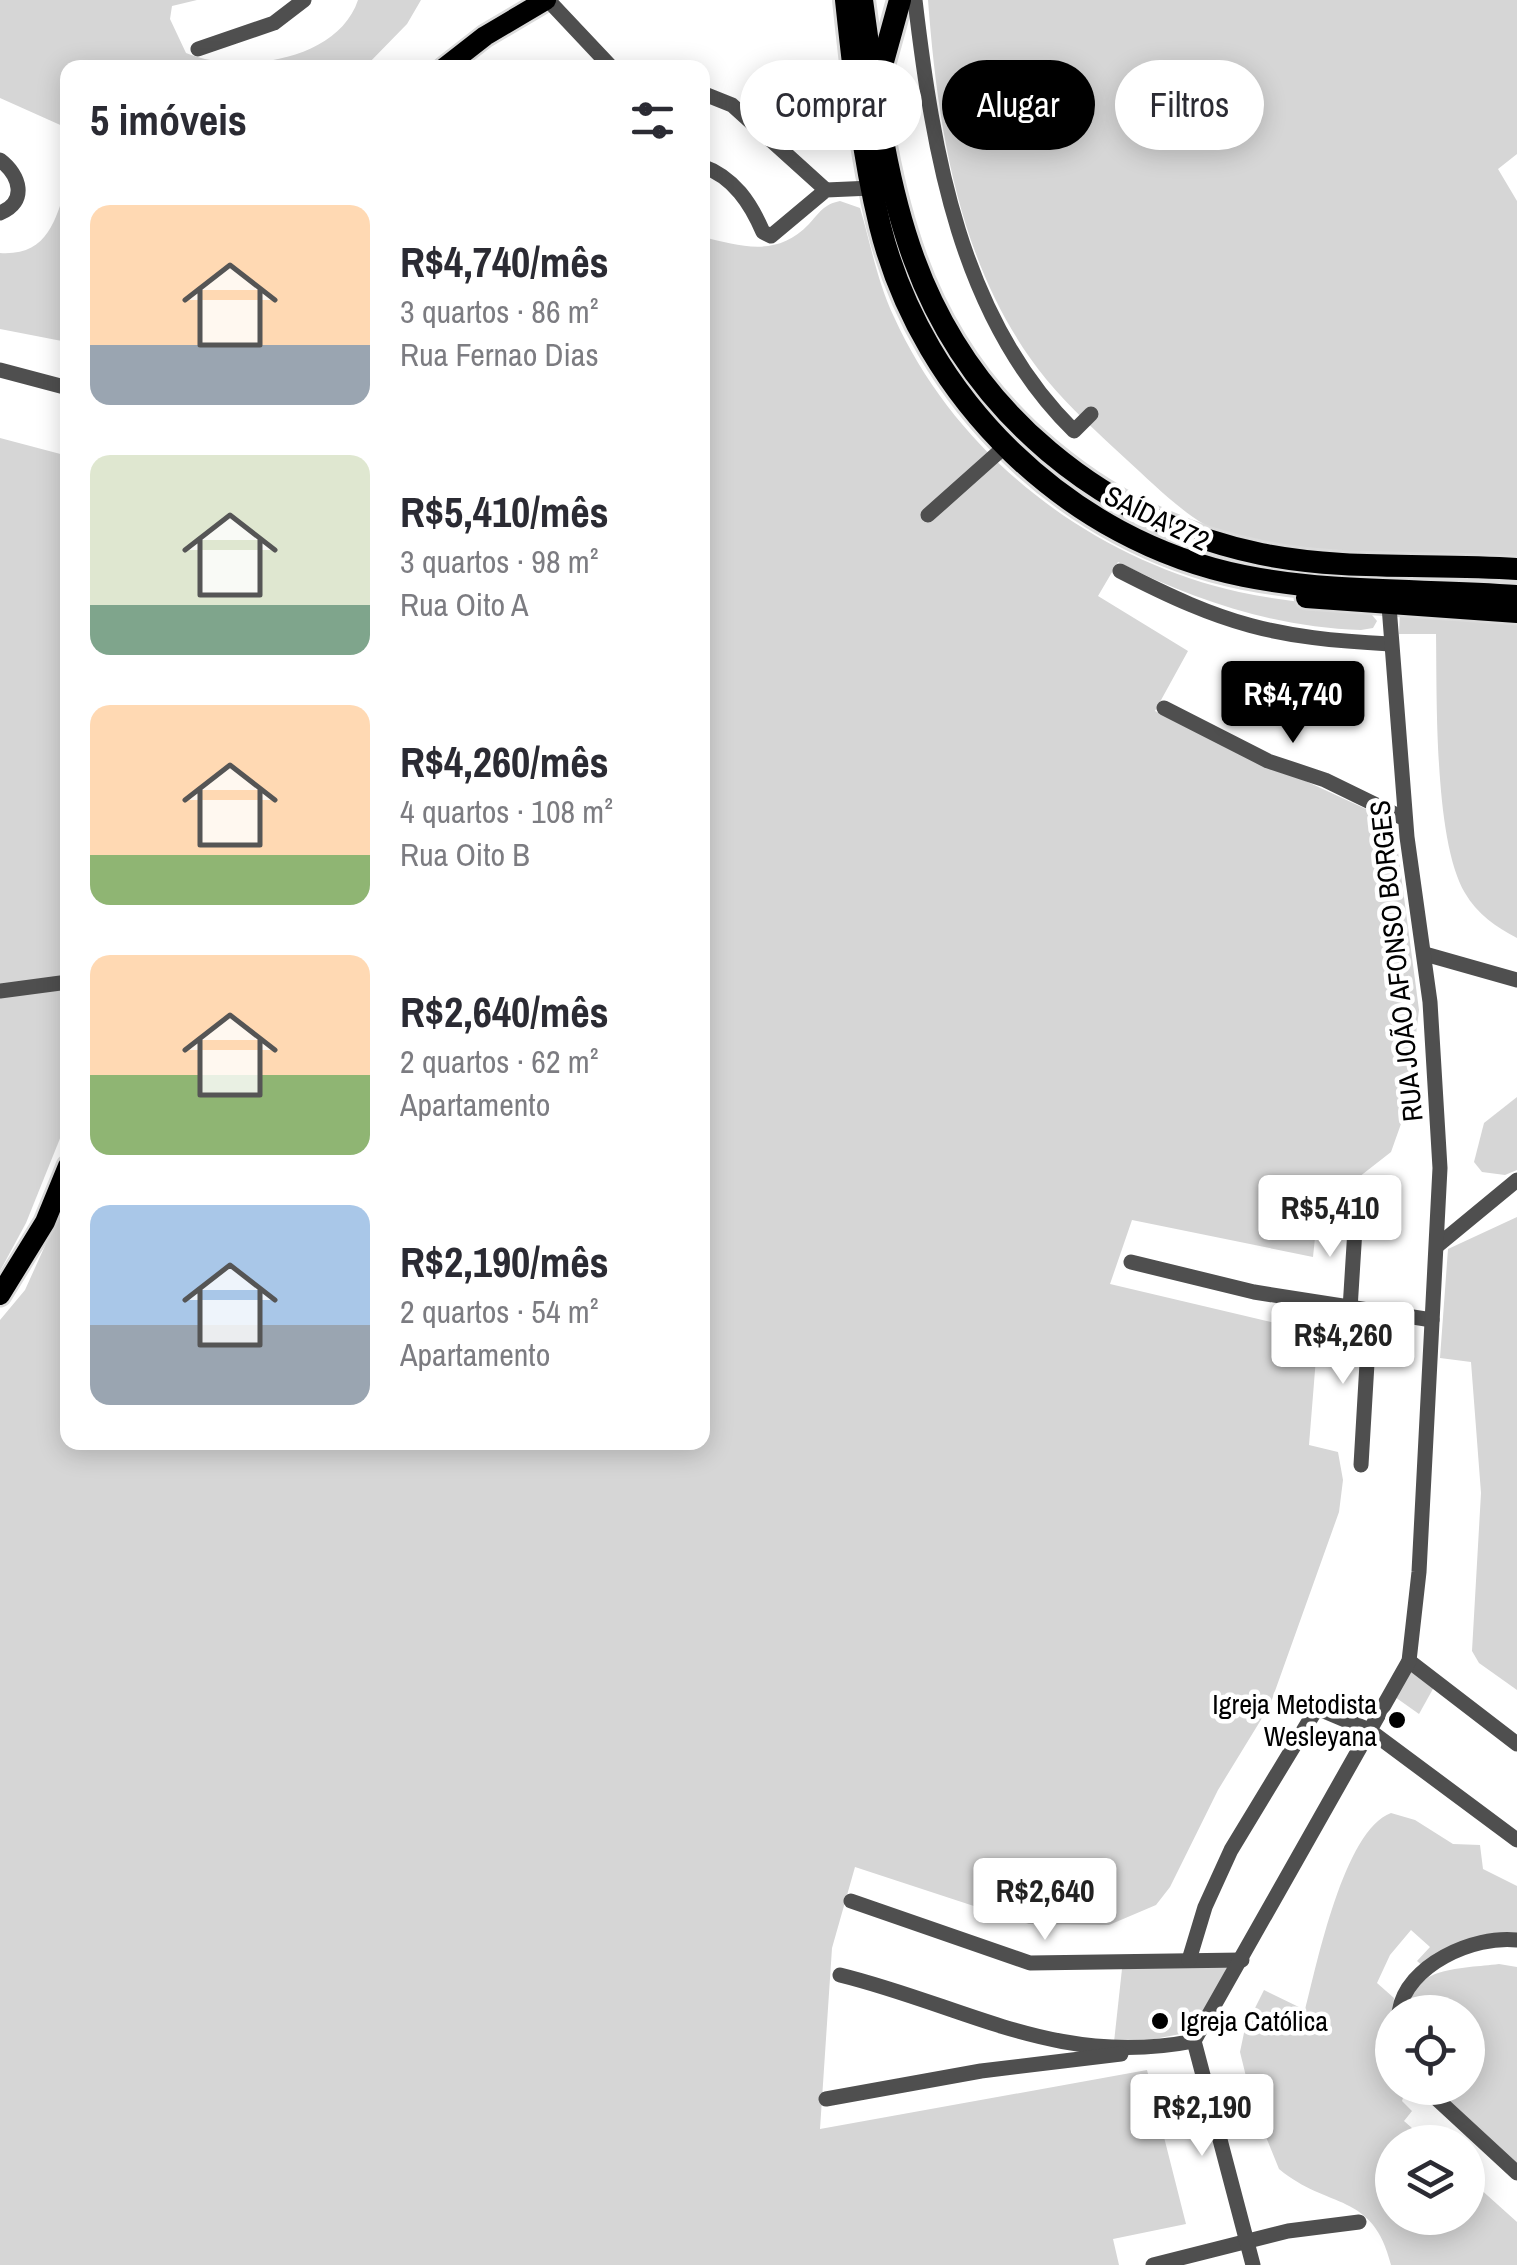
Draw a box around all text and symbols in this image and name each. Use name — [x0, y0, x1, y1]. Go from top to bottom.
chip: Comprar — [740, 60, 922, 150]
chip: Alugar — [942, 60, 1095, 150]
chip: Filtros — [1115, 60, 1264, 150]
text: 5 imóveis — [90, 92, 247, 148]
icon: filters — [625, 93, 680, 148]
text: R$4,740/mês — [400, 234, 609, 290]
icon: home — [170, 245, 290, 365]
text: 3 quartos · 86 m² — [400, 290, 598, 333]
text: Rua Fernao Dias — [400, 333, 599, 376]
street label: SAÍDA 272 — [1098, 476, 1216, 560]
text: R$5,410/mês — [400, 484, 609, 540]
icon: home — [170, 495, 290, 615]
text: 3 quartos · 98 m² — [400, 540, 598, 583]
text: Rua Oito A — [400, 583, 528, 626]
pin: R$4,740 — [1201, 661, 1385, 746]
text: R$4,740 — [1243, 672, 1343, 715]
text: R$4,260/mês — [400, 734, 609, 790]
icon: home — [170, 745, 290, 865]
text: 4 quartos · 108 m² — [400, 790, 613, 833]
street label: RUA JOÃO AFONSO BORGES — [1360, 798, 1432, 1124]
text: Rua Oito B — [400, 833, 530, 876]
text: R$2,640/mês — [400, 984, 609, 1040]
icon: home — [170, 995, 290, 1115]
text: 2 quartos · 62 m² — [400, 1040, 598, 1083]
text: Apartamento — [400, 1083, 550, 1126]
pin: R$5,410 — [1238, 1175, 1422, 1260]
text: R$5,410 — [1280, 1186, 1380, 1229]
text: R$2,190/mês — [400, 1234, 609, 1290]
icon: home — [170, 1245, 290, 1365]
text: 2 quartos · 54 m² — [400, 1290, 598, 1333]
pin: R$4,260 — [1251, 1302, 1435, 1387]
text: R$4,260 — [1293, 1313, 1393, 1356]
text: Apartamento — [400, 1333, 550, 1376]
place label: Igreja Metodista Wesleyana — [1212, 1685, 1377, 1755]
marker: Igreja Metodista Wesleyana — [1386, 1709, 1408, 1731]
pin: R$2,640 — [953, 1858, 1137, 1943]
text: R$2,640 — [995, 1869, 1095, 1912]
map controls — [1375, 1995, 1485, 2235]
button: locate — [1375, 1995, 1485, 2105]
place label: Igreja Católica — [1180, 2002, 1328, 2040]
marker: Igreja Católica — [1149, 2010, 1171, 2032]
pin: R$2,190 — [1110, 2074, 1294, 2159]
text: R$2,190 — [1152, 2085, 1252, 2128]
button: layers — [1375, 2125, 1485, 2235]

